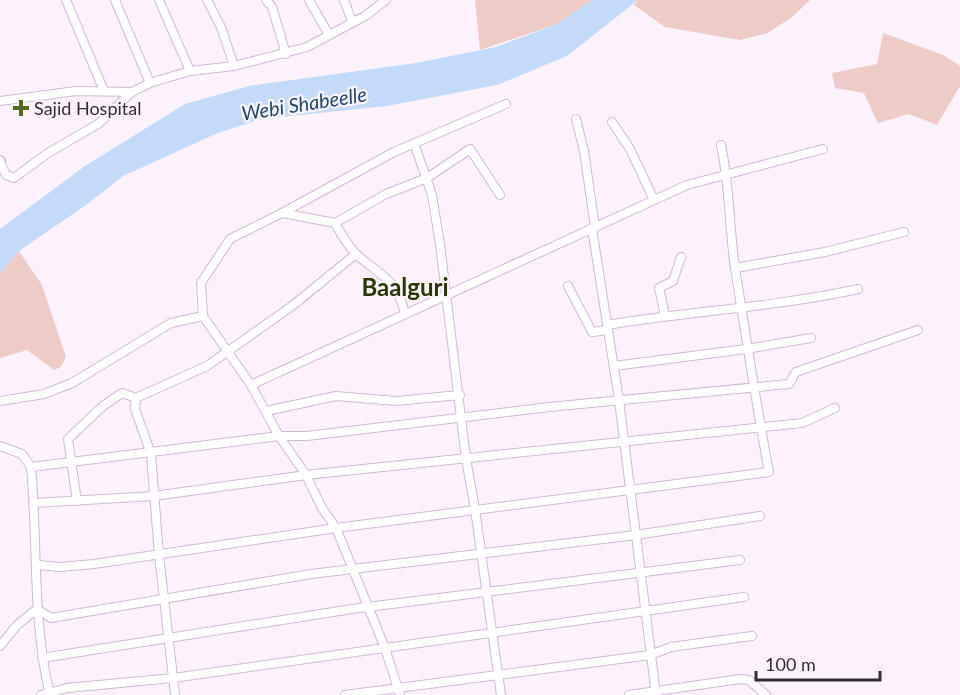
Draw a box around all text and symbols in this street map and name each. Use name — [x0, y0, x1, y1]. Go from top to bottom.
water label: Webi Shabeelle — [240, 81, 368, 125]
place label: Sajid Hospital — [34, 97, 141, 119]
marker: Sajid Hospital — [12, 99, 30, 117]
district label: Baalguri — [361, 272, 449, 301]
scale bar — [756, 644, 880, 682]
text: 100 m — [765, 653, 816, 675]

